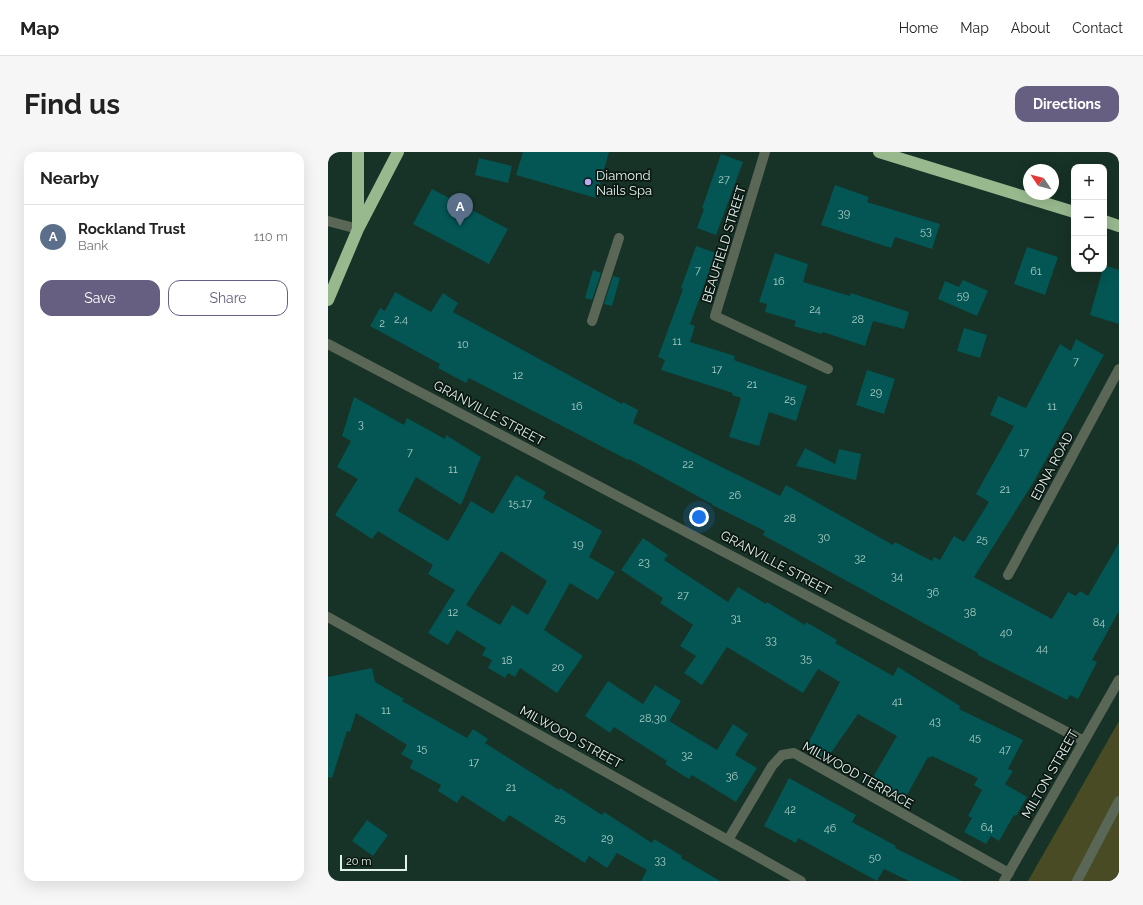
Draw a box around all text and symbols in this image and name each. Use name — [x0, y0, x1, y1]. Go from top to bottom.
text: Map — [20, 17, 59, 39]
text: Home — [899, 20, 938, 36]
text: Map — [960, 20, 989, 36]
text: About — [1011, 20, 1050, 36]
text: Contact — [1072, 20, 1123, 36]
button: Directions — [1015, 86, 1119, 122]
text: Find us — [24, 88, 120, 121]
north arrow — [1023, 164, 1059, 200]
map controls — [1071, 164, 1107, 272]
button: + — [1071, 164, 1107, 200]
text: Nearby — [40, 168, 99, 188]
place label: Diamond Nails Spa — [596, 168, 652, 198]
house number: 27 — [718, 173, 730, 186]
marker: Diamond Nails Spa — [583, 177, 593, 187]
street label: BEAUFIELD STREET — [699, 183, 749, 304]
pin: A — [447, 193, 473, 226]
button: − — [1071, 200, 1107, 236]
house number: 39 — [838, 207, 850, 220]
text: Rockland Trust — [78, 220, 186, 238]
house number: 53 — [920, 225, 932, 238]
text: A — [49, 229, 57, 244]
text: 110 m — [254, 229, 288, 244]
button: locate — [1071, 236, 1107, 272]
text: Bank — [78, 238, 108, 253]
house number: 7 — [695, 264, 701, 277]
house number: 61 — [1030, 265, 1042, 278]
house number: 16 — [773, 275, 785, 288]
button: Save — [40, 280, 160, 316]
button: Share — [168, 280, 288, 316]
house number: 59 — [957, 289, 969, 302]
house number: 24 — [809, 303, 821, 316]
house number: 2,4 — [394, 313, 408, 326]
house number: 28 — [852, 313, 864, 326]
house number: 2 — [379, 317, 385, 330]
house number: 11 — [672, 335, 682, 348]
house number: 10 — [457, 338, 469, 351]
house number: 7 — [1073, 355, 1079, 368]
house number: 17 — [712, 363, 722, 376]
house number: 12 — [513, 369, 523, 382]
street label: GRANVILLE STREET — [431, 377, 547, 449]
house number: 21 — [747, 378, 758, 391]
house number: 29 — [870, 386, 882, 399]
house number: 25 — [784, 393, 796, 406]
house number: 16 — [571, 400, 583, 413]
house number: 11 — [1047, 400, 1057, 413]
house number: 3 — [358, 418, 364, 431]
street label: EDNA ROAD — [1028, 429, 1076, 503]
house number: 7 — [407, 446, 413, 459]
house number: 17 — [1019, 446, 1029, 459]
house number: 22 — [682, 458, 694, 471]
house number: 11 — [448, 463, 458, 476]
house number: 21 — [1000, 483, 1011, 496]
house number: 26 — [729, 489, 742, 502]
house number: 15,17 — [508, 497, 532, 510]
your location — [689, 507, 709, 527]
house number: 28 — [784, 512, 796, 525]
street label: GRANVILLE STREET — [718, 527, 834, 599]
house number: 30 — [818, 531, 831, 544]
house number: 25 — [976, 533, 988, 546]
house number: 19 — [572, 538, 584, 551]
house number: 32 — [854, 552, 866, 565]
house number: 23 — [638, 556, 650, 569]
house number: 34 — [891, 570, 903, 583]
house number: 36 — [927, 586, 940, 599]
house number: 27 — [677, 589, 689, 602]
house number: 12 — [448, 606, 458, 619]
house number: 38 — [964, 606, 976, 619]
house number: 31 — [731, 612, 742, 625]
house number: 84 — [1093, 616, 1105, 629]
house number: 40 — [1000, 626, 1013, 639]
house number: 33 — [765, 634, 777, 647]
house number: 44 — [1036, 642, 1048, 655]
house number: 35 — [800, 652, 812, 665]
house number: 18 — [501, 654, 513, 667]
house number: 20 — [552, 661, 564, 674]
house number: 41 — [892, 695, 903, 708]
street label: MILWOOD STREET — [517, 703, 625, 771]
house number: 11 — [381, 704, 391, 717]
house number: 28,30 — [639, 712, 667, 725]
house number: 43 — [929, 715, 941, 728]
street label: MILTON STREET — [1019, 727, 1081, 821]
house number: 45 — [969, 731, 981, 744]
street label: MILWOOD TERRACE — [800, 738, 916, 812]
house number: 15 — [417, 742, 427, 755]
house number: 47 — [999, 743, 1011, 756]
house number: 32 — [681, 749, 693, 762]
house number: 17 — [469, 756, 479, 769]
house number: 36 — [726, 770, 739, 783]
house number: 21 — [506, 781, 517, 794]
house number: 42 — [784, 803, 796, 816]
house number: 25 — [554, 812, 566, 825]
house number: 64 — [981, 821, 993, 834]
house number: 46 — [824, 822, 837, 835]
house number: 29 — [601, 832, 613, 845]
house number: 50 — [869, 851, 882, 864]
scale bar — [340, 853, 407, 872]
house number: 33 — [654, 854, 666, 867]
text: 20 m — [346, 855, 371, 868]

